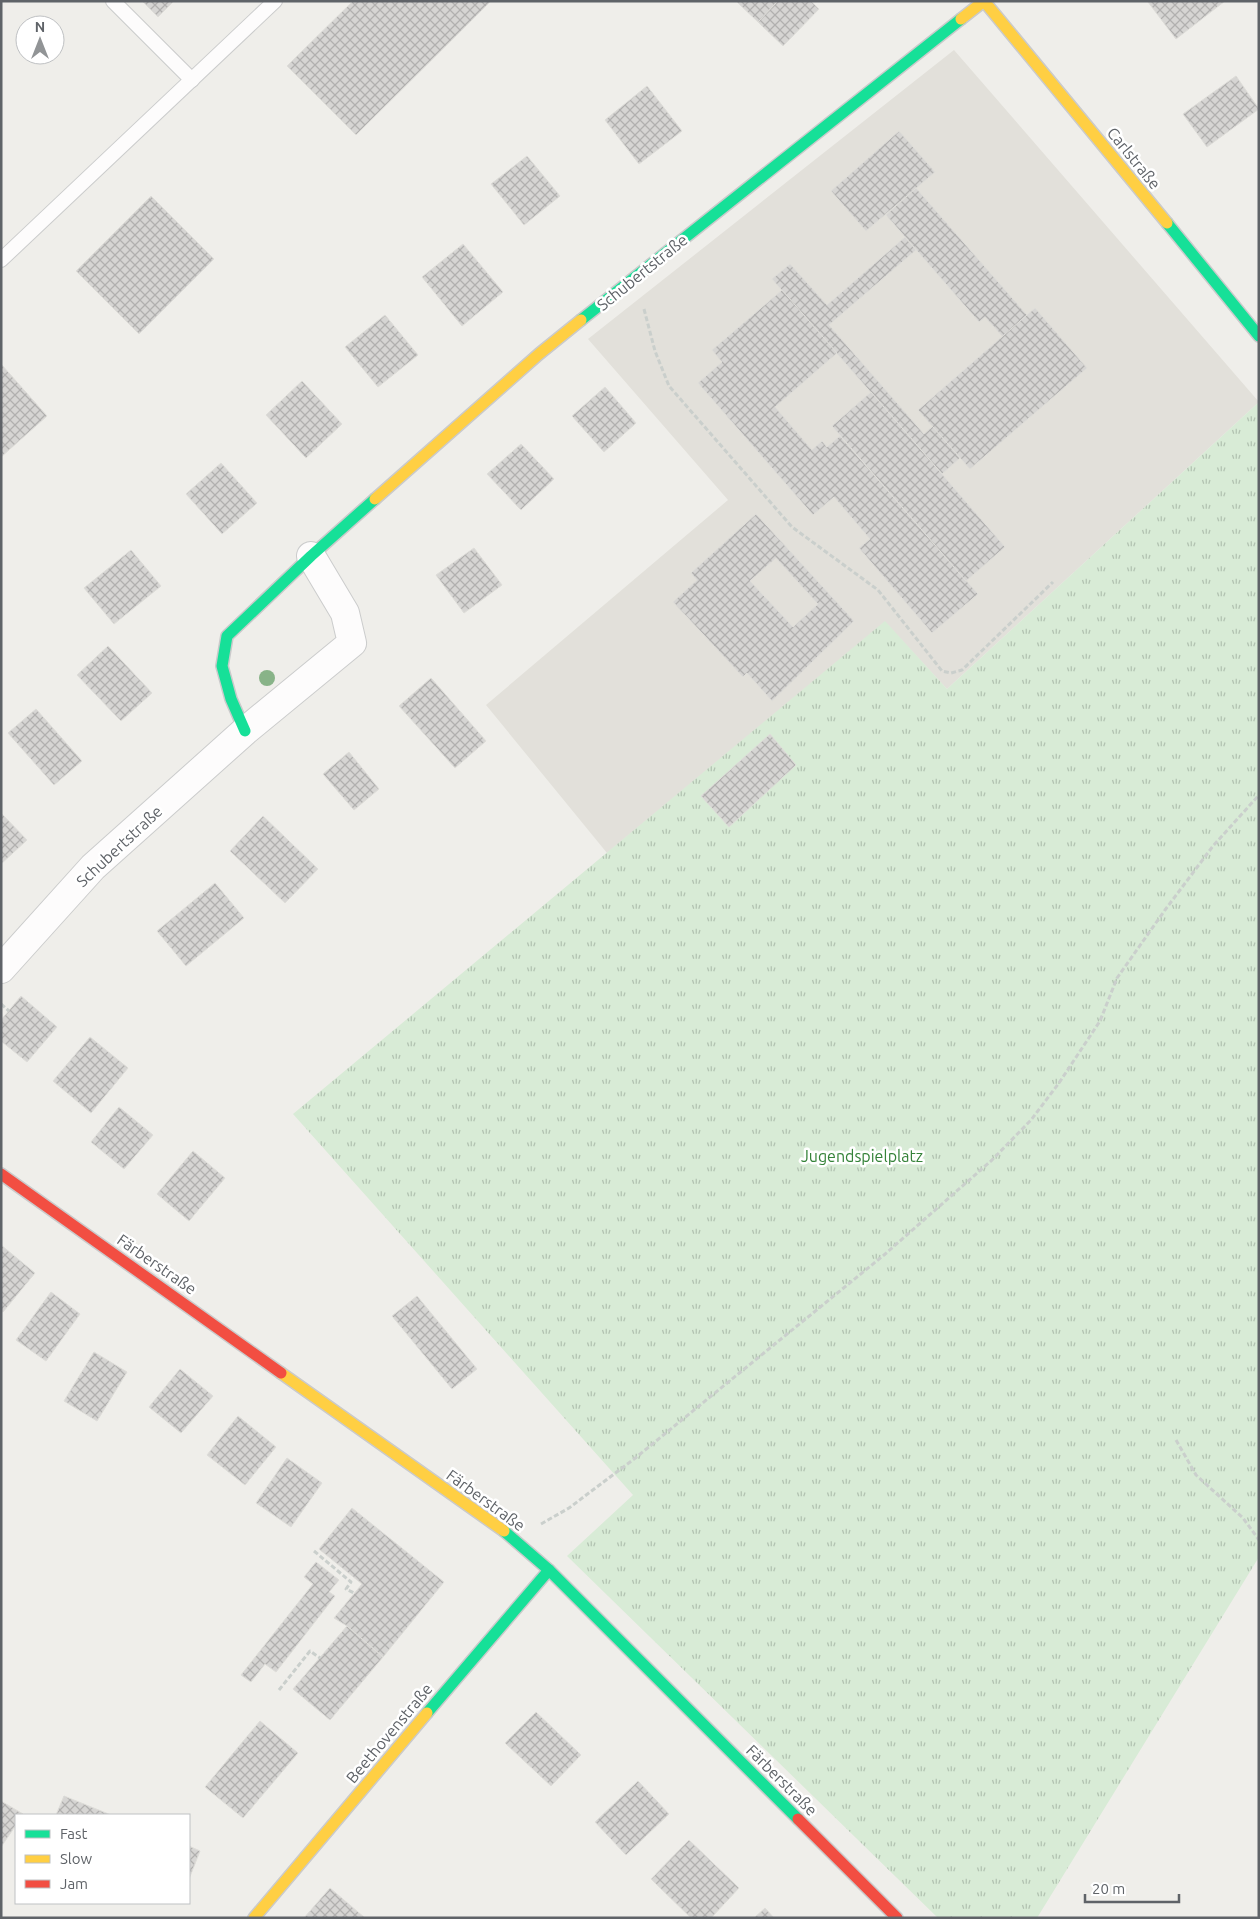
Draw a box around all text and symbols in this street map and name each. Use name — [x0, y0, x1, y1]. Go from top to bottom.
north arrow — [15, 15, 65, 65]
text: N — [35, 19, 45, 35]
street label: Carlstraße — [1104, 123, 1164, 193]
street label: Schubertstraße — [593, 230, 691, 314]
street label: Schubertstraße — [72, 802, 166, 890]
park label: Jugendspielplatz — [801, 1147, 923, 1165]
street label: Färberstraße — [114, 1230, 200, 1298]
street label: Färberstraße — [443, 1466, 529, 1534]
street label: Beethovenstraße — [342, 1680, 436, 1786]
street label: Färberstraße — [743, 1741, 821, 1819]
legend — [15, 1814, 190, 1904]
text: Fast — [60, 1825, 88, 1842]
text: Slow — [60, 1850, 93, 1867]
scale bar — [1085, 1872, 1179, 1904]
text: Jam — [60, 1875, 88, 1892]
text: 20 m — [1092, 1880, 1125, 1897]

